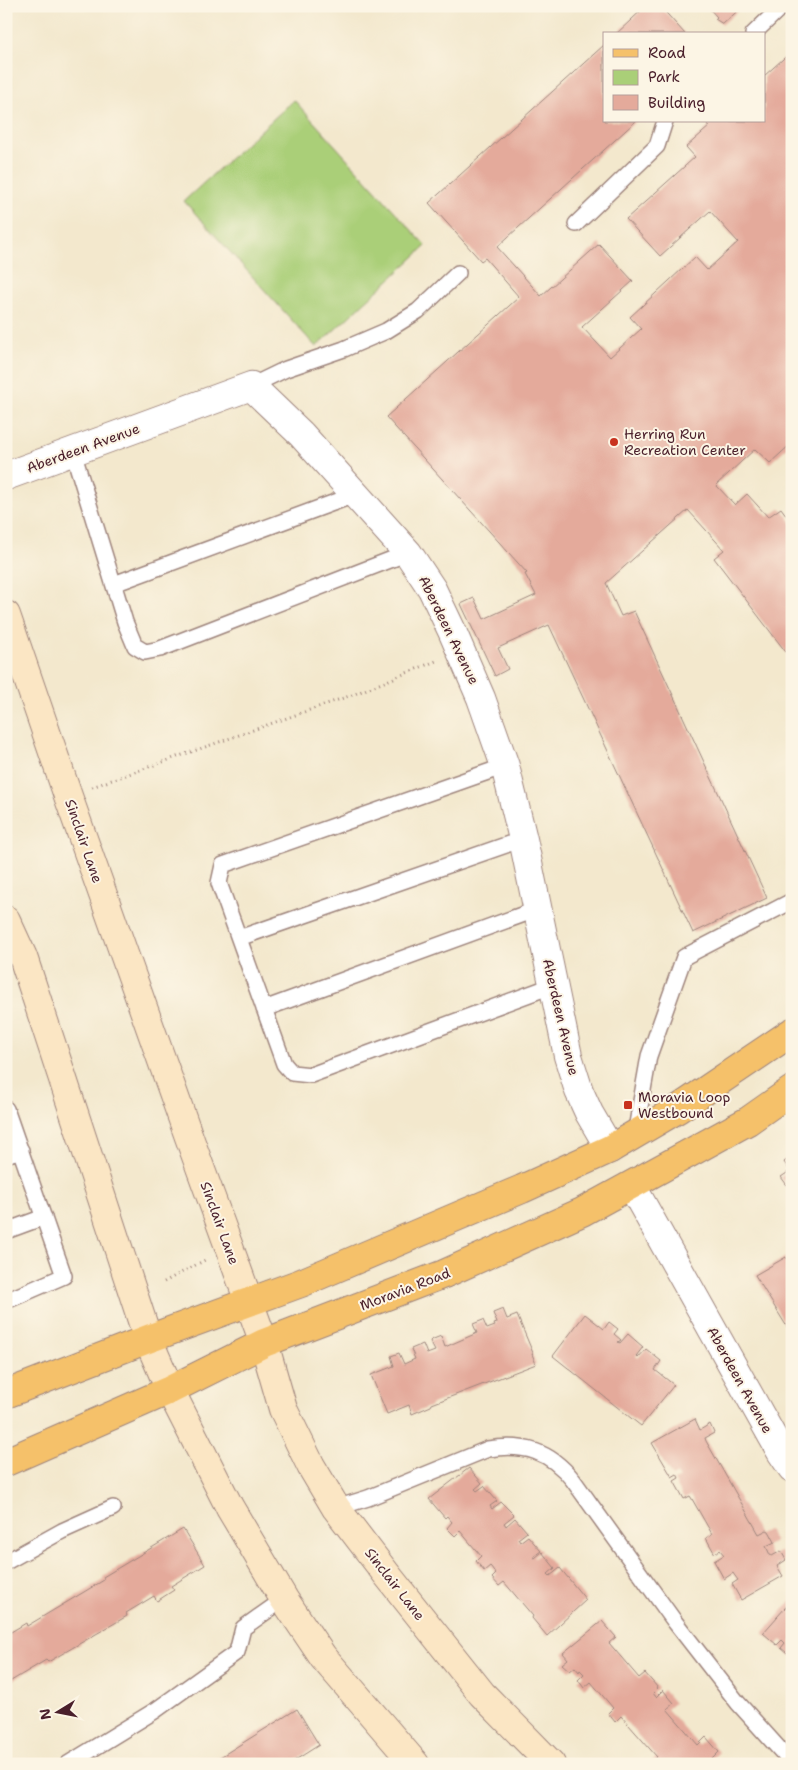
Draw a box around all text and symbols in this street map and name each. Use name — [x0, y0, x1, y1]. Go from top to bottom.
legend — [603, 32, 766, 122]
text: Road — [648, 43, 686, 63]
text: Park — [648, 67, 680, 87]
text: Building — [648, 93, 705, 113]
street label: Aberdeen Avenue — [24, 419, 142, 477]
place label: Herring Run Recreation Center — [624, 425, 746, 459]
marker: Herring Run Recreation Center — [608, 436, 620, 448]
street label: Aberdeen Avenue — [415, 573, 483, 688]
street label: Sinclair Lane — [61, 797, 107, 885]
street label: Aberdeen Avenue — [539, 957, 583, 1077]
place label: Moravia Loop Westbound — [638, 1088, 731, 1122]
marker: Moravia Loop Westbound — [622, 1099, 634, 1111]
street label: Sinclair Lane — [197, 1179, 243, 1267]
street label: Moravia Road — [357, 1263, 453, 1314]
street label: Aberdeen Avenue — [703, 1324, 777, 1437]
street label: Sinclair Lane — [361, 1544, 429, 1624]
north arrow — [32, 1688, 82, 1738]
text: N — [35, 1707, 55, 1721]

